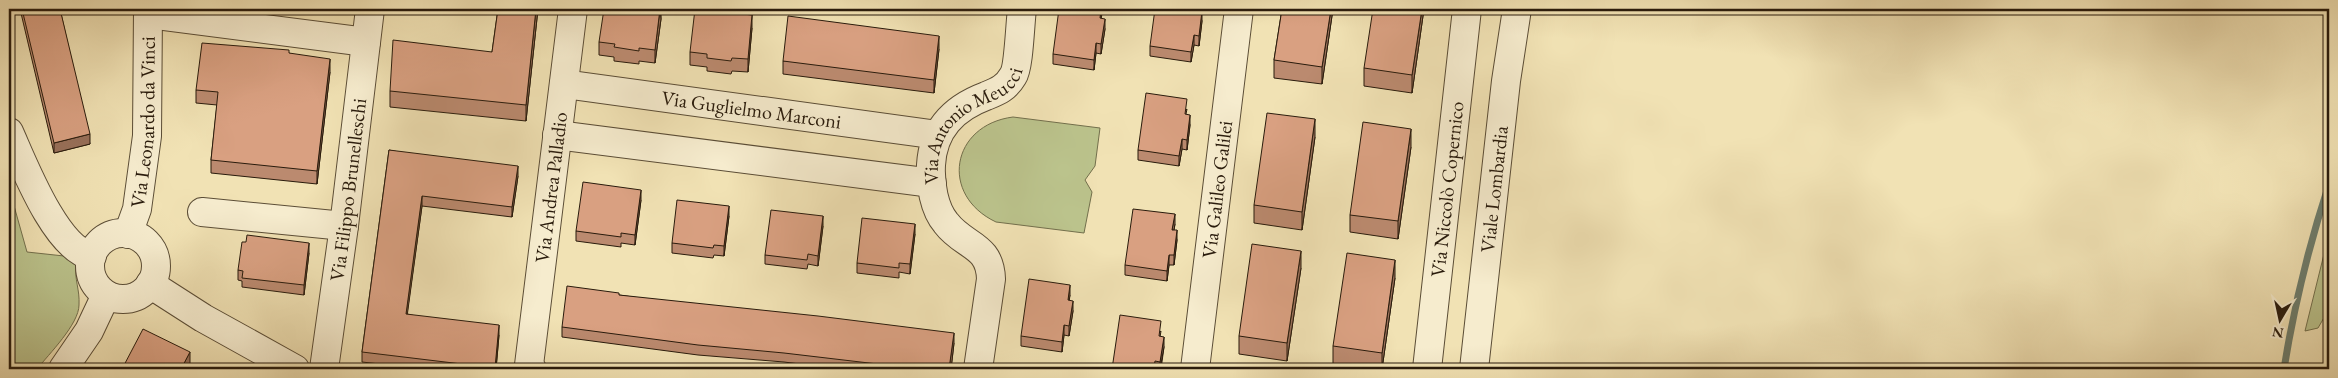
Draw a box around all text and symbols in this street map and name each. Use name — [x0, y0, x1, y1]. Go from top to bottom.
street label: Via Leonardo da Vinci — [124, 36, 161, 209]
street label: Via Antonio Meucci — [918, 64, 1028, 185]
street label: Via Guglielmo Marconi — [660, 84, 843, 135]
street label: Via Filippo Brunelleschi — [323, 97, 372, 283]
street label: Via Niccolò Copernico — [1424, 100, 1470, 278]
street label: Via Andrea Palladio — [529, 110, 573, 264]
street label: Via Galileo Galilei — [1196, 119, 1238, 260]
street label: Viale Lombardia — [1474, 124, 1514, 254]
north arrow — [2256, 296, 2306, 346]
text: N — [2270, 323, 2285, 343]

